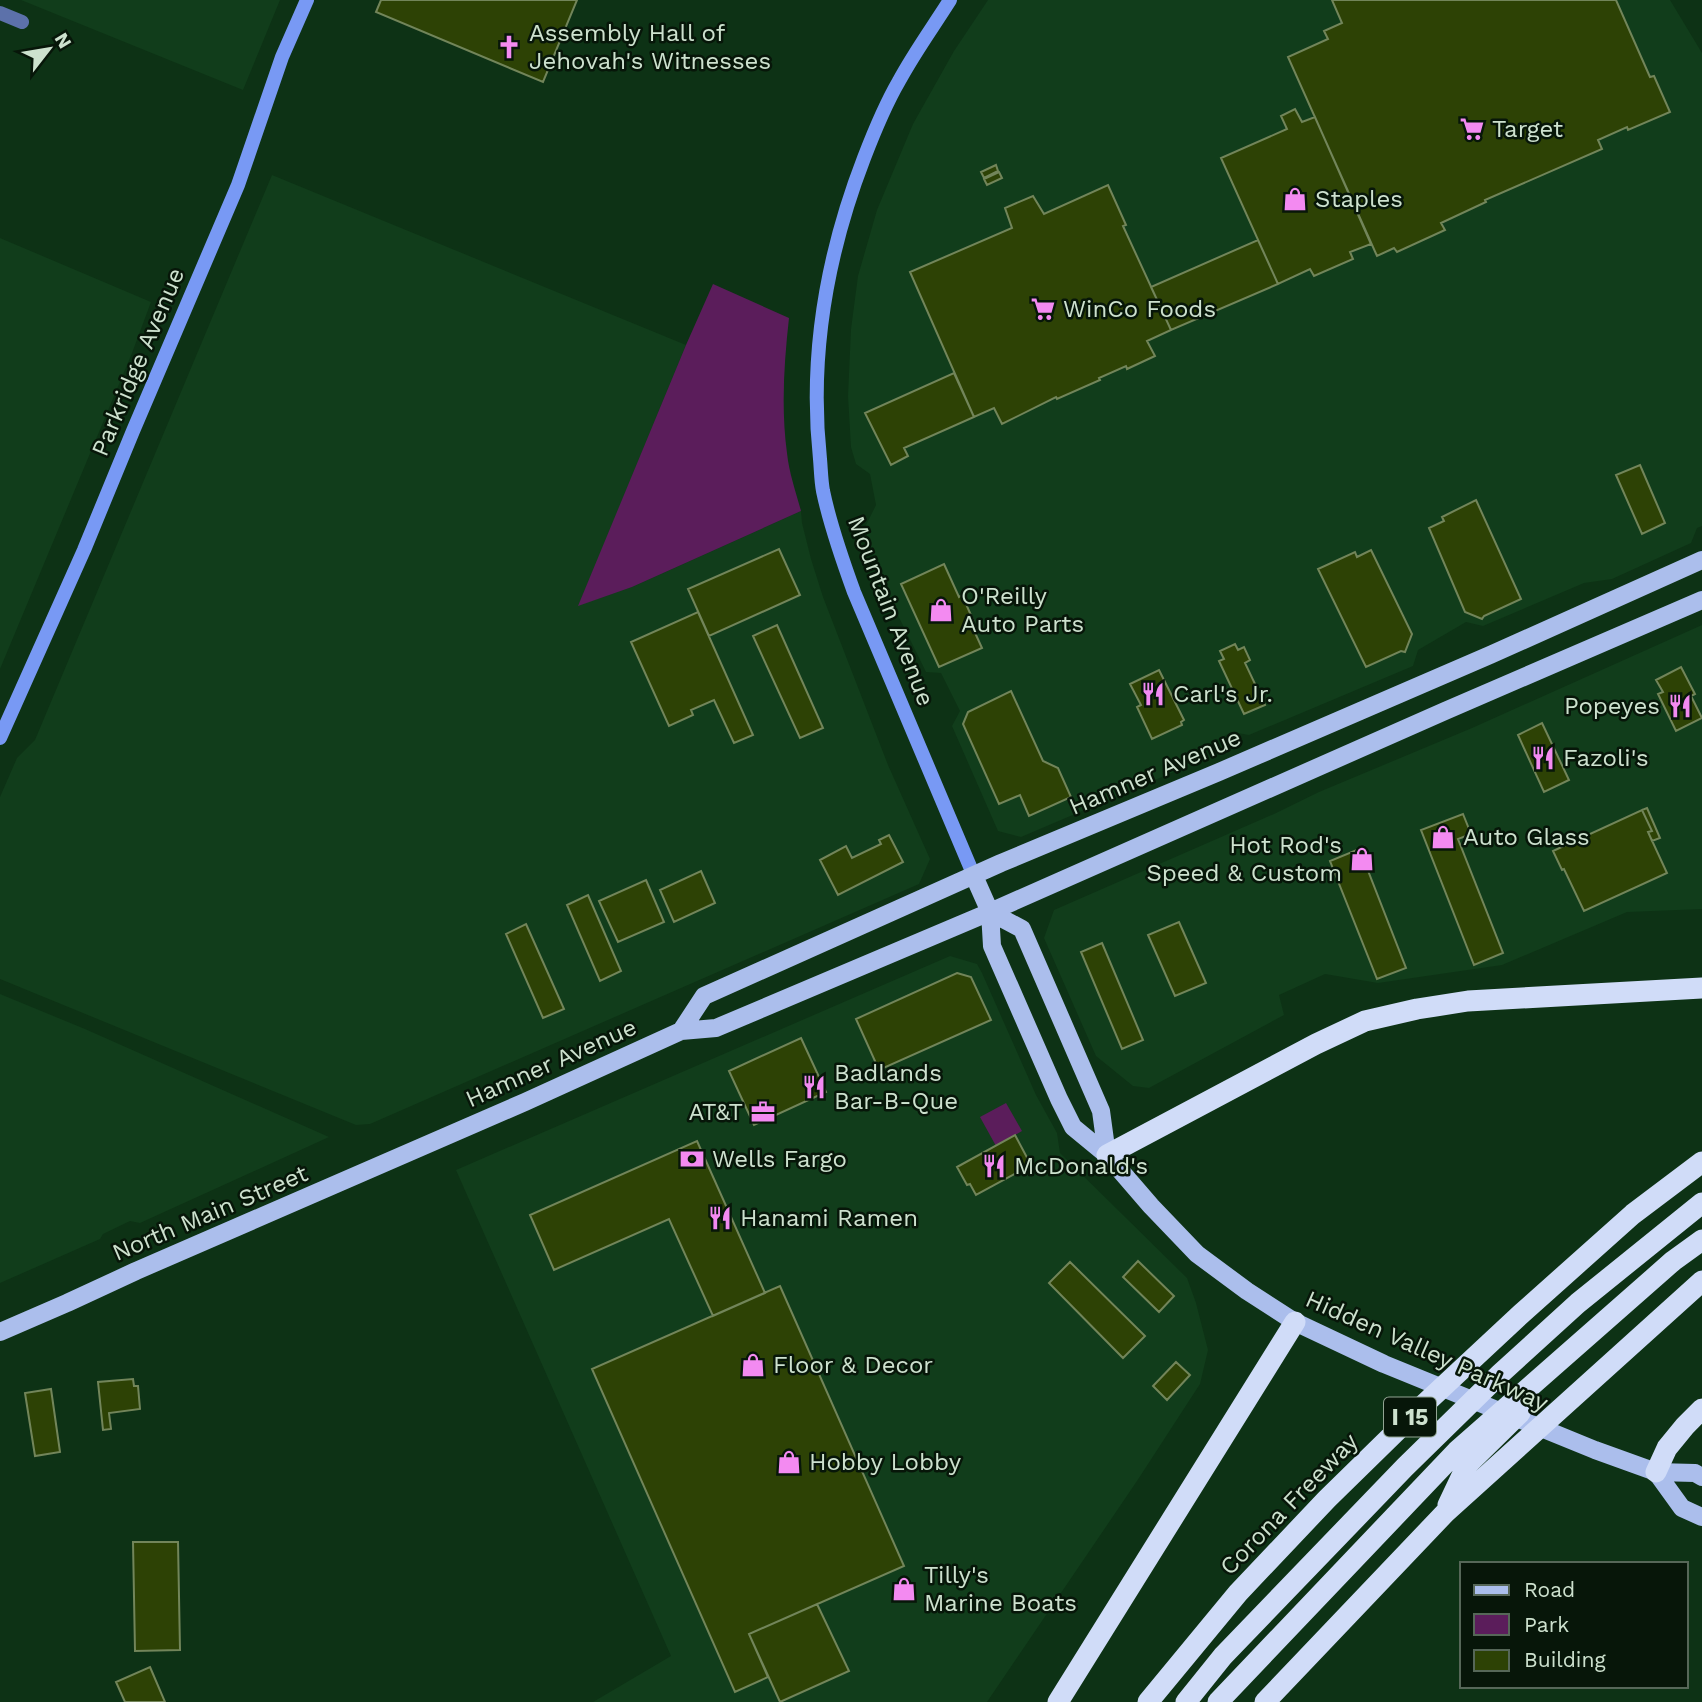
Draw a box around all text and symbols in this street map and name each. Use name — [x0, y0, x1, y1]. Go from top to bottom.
north arrow — [14, 14, 84, 84]
place label: Assembly Hall of Jehovah's Witnesses — [529, 19, 771, 75]
text: N — [50, 29, 77, 52]
church icon: Assembly Hall of Jehovah's Witnesses — [495, 33, 523, 61]
supermarket icon: Target — [1458, 115, 1486, 143]
place label: Target — [1492, 115, 1563, 143]
shop icon: Staples — [1281, 185, 1309, 213]
place label: Staples — [1315, 185, 1403, 213]
street label: Parkridge Avenue — [86, 264, 190, 460]
supermarket icon: WinCo Foods — [1029, 295, 1057, 323]
place label: WinCo Foods — [1063, 295, 1216, 323]
street label: Mountain Avenue — [842, 512, 940, 710]
place label: O'Reilly Auto Parts — [961, 582, 1084, 638]
shop icon: O'Reilly Auto Parts — [927, 596, 955, 624]
restaurant icon: Carl's Jr. — [1139, 680, 1167, 708]
place label: Carl's Jr. — [1173, 680, 1273, 708]
place label: Popeyes — [1564, 692, 1660, 720]
restaurant icon: Popeyes — [1666, 692, 1694, 720]
street label: Hamner Avenue — [1065, 723, 1245, 821]
restaurant icon: Fazoli's — [1529, 744, 1557, 772]
place label: Fazoli's — [1563, 744, 1649, 772]
shop icon: Auto Glass — [1429, 823, 1457, 851]
place label: Auto Glass — [1463, 823, 1590, 851]
place label: Hot Rod's Speed & Custom — [1146, 831, 1342, 887]
shop icon: Hot Rod's Speed & Custom — [1348, 845, 1376, 873]
street label: Hamner Avenue — [461, 1013, 641, 1113]
place label: Badlands Bar-B-Que — [834, 1059, 958, 1115]
restaurant icon: Badlands Bar-B-Que — [800, 1073, 828, 1101]
place label: AT&T — [688, 1098, 743, 1126]
office icon: AT&T — [749, 1098, 777, 1126]
bank icon: Wells Fargo — [678, 1145, 706, 1173]
place label: Wells Fargo — [712, 1145, 847, 1173]
restaurant icon: McDonald's — [980, 1152, 1008, 1180]
place label: McDonald's — [1014, 1152, 1148, 1180]
street label: North Main Street — [108, 1159, 312, 1267]
restaurant icon: Hanami Ramen — [706, 1204, 734, 1232]
place label: Hanami Ramen — [740, 1204, 918, 1232]
street label: Hidden Valley Parkway — [1301, 1285, 1553, 1417]
shop icon: Floor & Decor — [739, 1351, 767, 1379]
place label: Floor & Decor — [773, 1351, 933, 1379]
road number: I 15 — [1384, 1398, 1436, 1436]
street label: Corona Freeway — [1214, 1427, 1364, 1581]
shop icon: Hobby Lobby — [775, 1448, 803, 1476]
place label: Hobby Lobby — [809, 1448, 962, 1476]
place label: Tilly's Marine Boats — [924, 1561, 1077, 1617]
legend — [1460, 1562, 1688, 1688]
shop icon: Tilly's Marine Boats — [890, 1575, 918, 1603]
text: Road — [1524, 1577, 1575, 1602]
text: Park — [1524, 1612, 1569, 1637]
text: Building — [1524, 1647, 1606, 1672]

